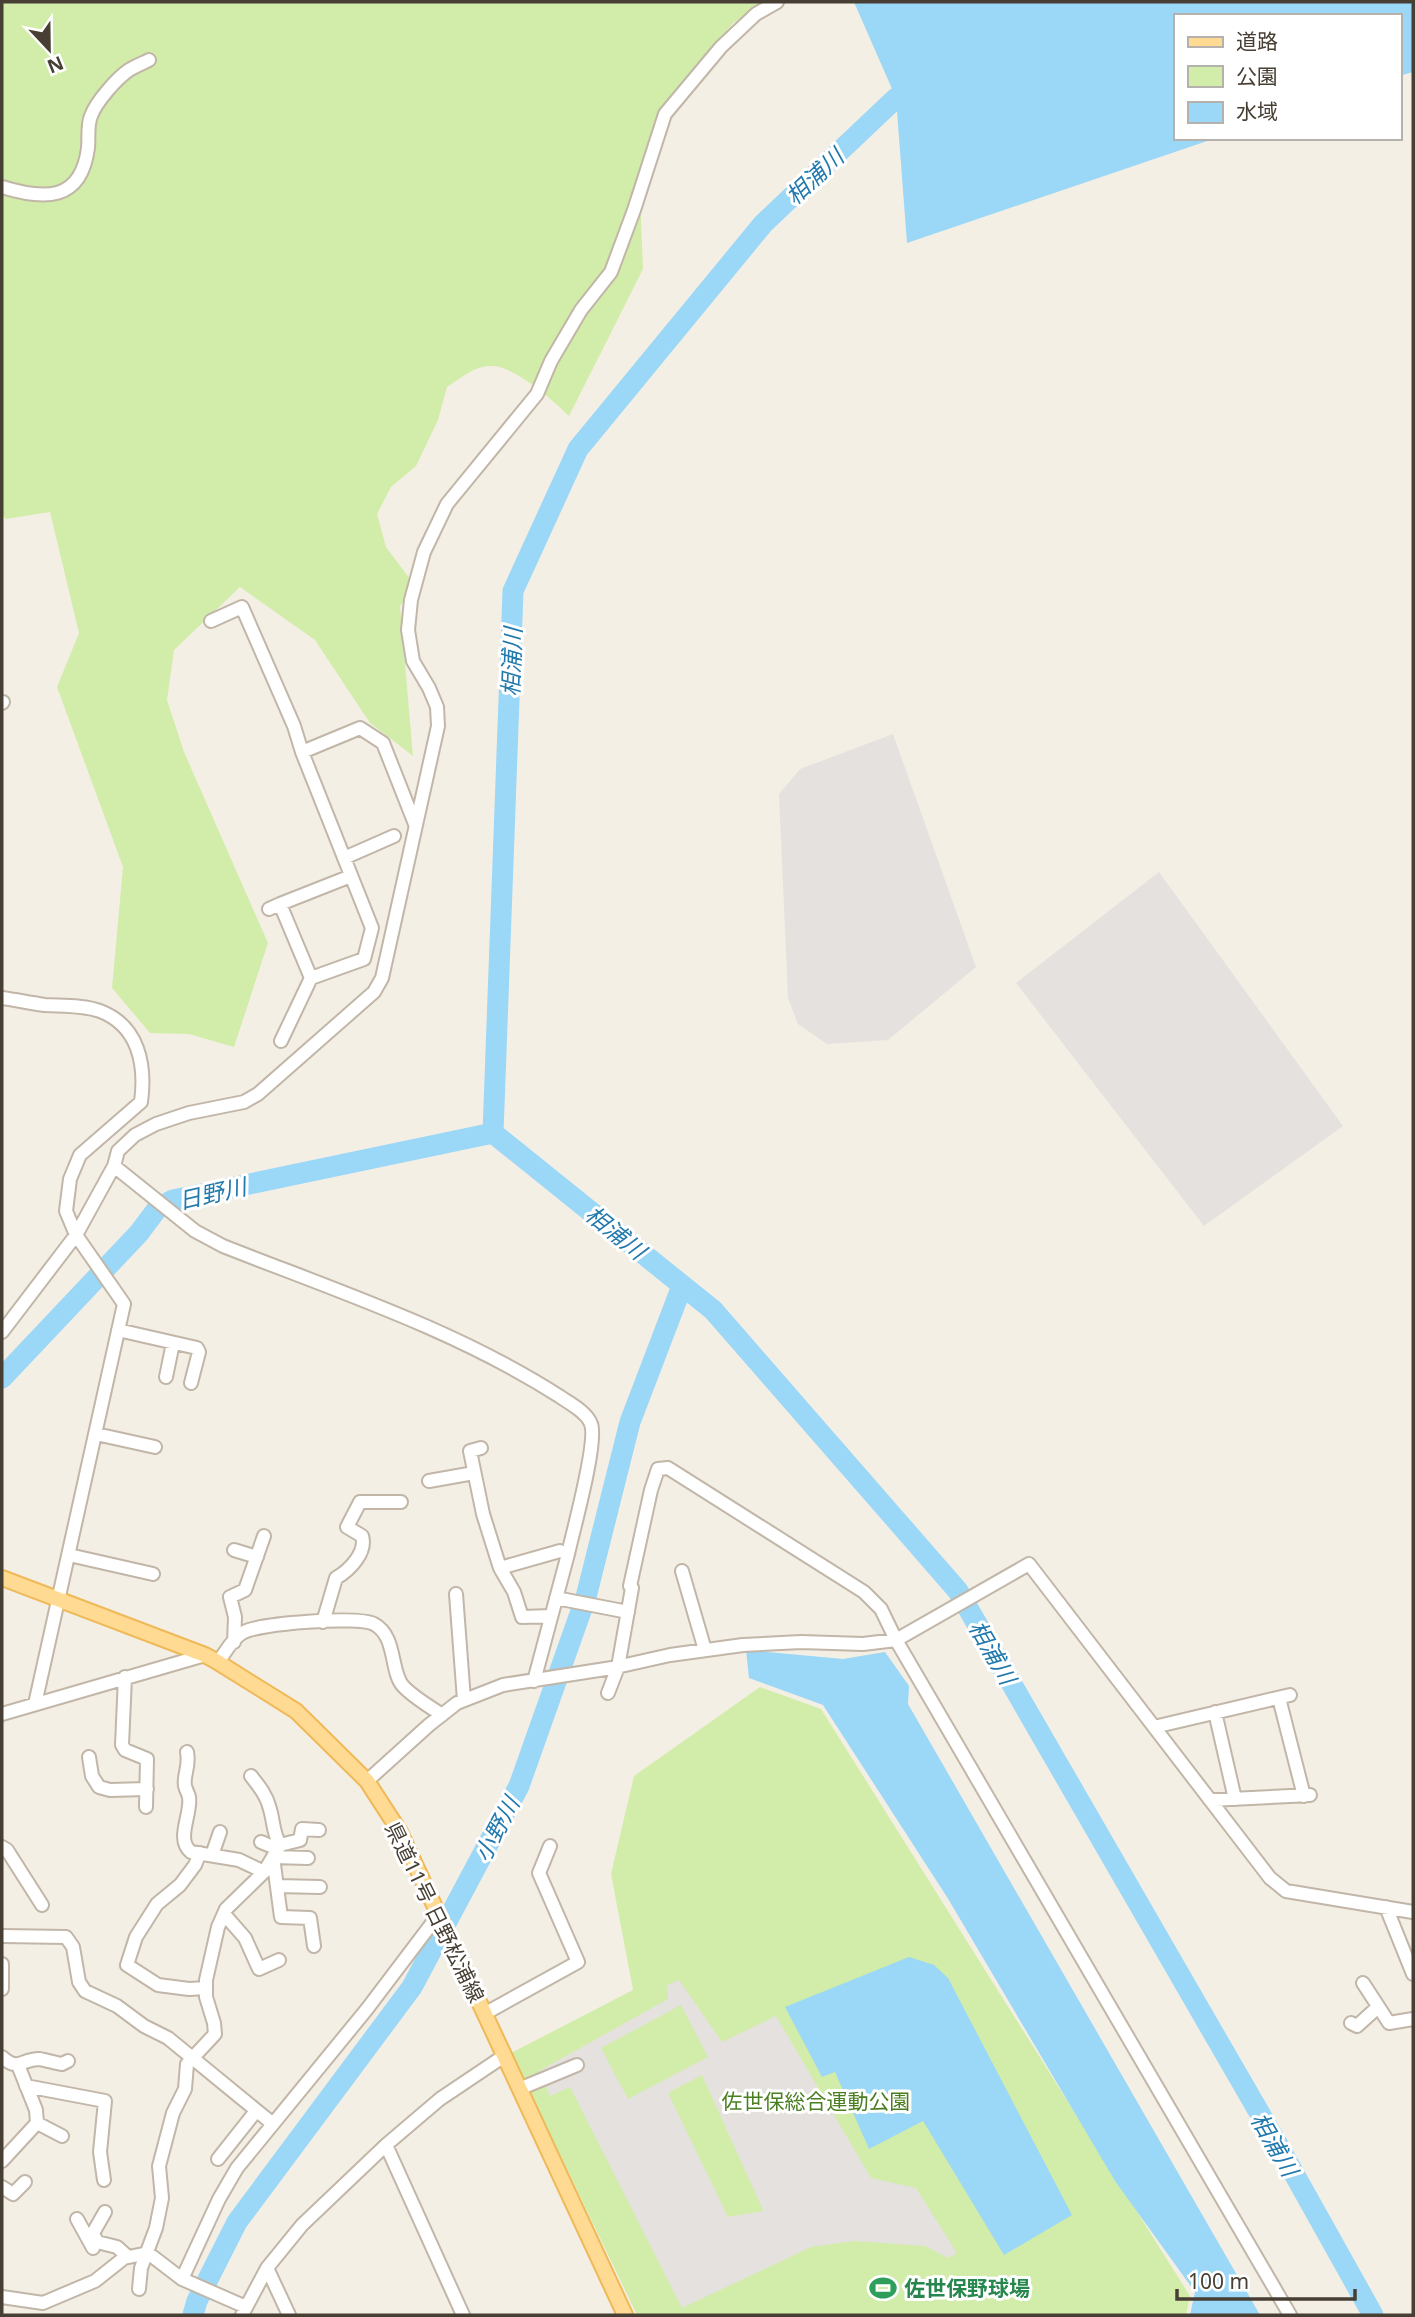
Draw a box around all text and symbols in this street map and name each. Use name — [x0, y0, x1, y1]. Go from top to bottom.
north arrow — [14, 14, 84, 84]
legend — [1174, 14, 1401, 140]
text: 道路 — [1236, 27, 1278, 55]
text: N — [43, 50, 67, 80]
text: 公園 — [1236, 62, 1278, 90]
text: 水域 — [1236, 97, 1278, 125]
water label: 相浦川 — [778, 139, 852, 211]
water label: 相浦川 — [494, 624, 528, 697]
water label: 日野川 — [175, 1169, 252, 1216]
water label: 相浦川 — [579, 1198, 655, 1268]
water label: 相浦川 — [962, 1614, 1026, 1692]
water label: 小野川 — [466, 1788, 528, 1867]
street label: 県道11号 日野松浦線 — [379, 1817, 491, 2007]
park label: 佐世保総合運動公園 — [722, 2087, 911, 2115]
water label: 相浦川 — [1244, 2106, 1308, 2184]
scale bar — [1177, 2258, 1356, 2302]
text: 100 m — [1188, 2267, 1249, 2295]
sports icon: 佐世保野球場 — [868, 2273, 898, 2303]
place label: 佐世保野球場 — [904, 2274, 1030, 2302]

